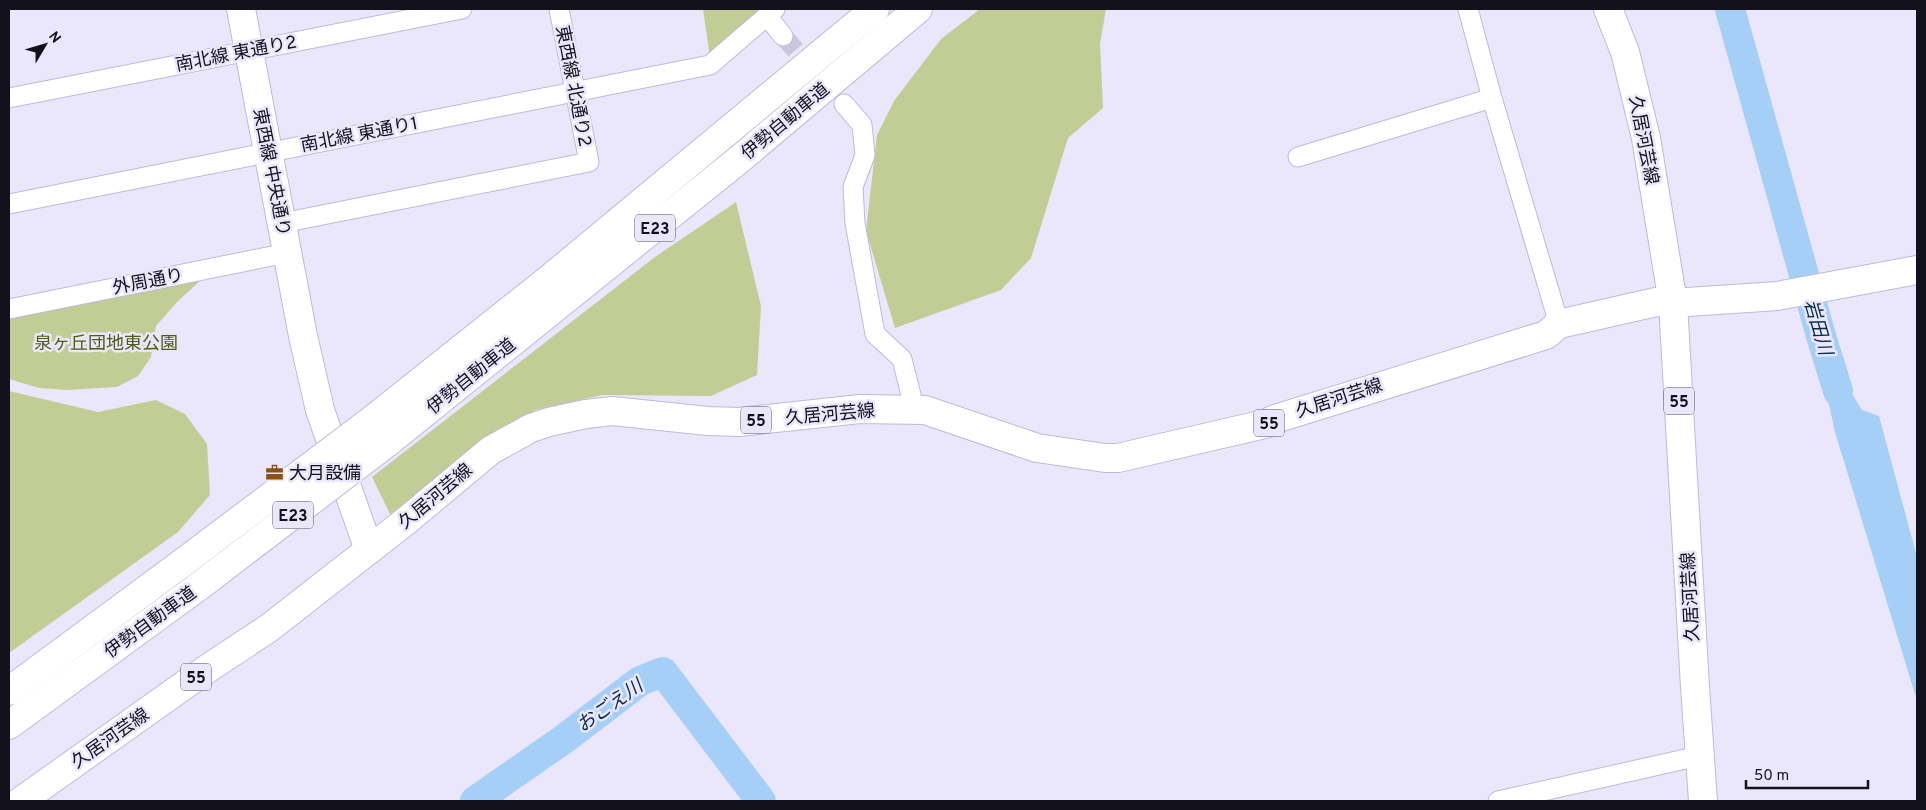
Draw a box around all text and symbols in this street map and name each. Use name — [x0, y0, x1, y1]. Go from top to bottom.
north arrow — [20, 20, 70, 70]
street label: 東西線 北通り2 — [549, 24, 596, 149]
text: N — [44, 29, 64, 47]
street label: 南北線 東通り2 — [174, 31, 299, 78]
street label: 伊勢自動車道 — [737, 79, 835, 166]
street label: 久居河芸線 — [1623, 94, 1662, 187]
street label: 東西線 中央通り — [247, 106, 294, 238]
street label: 南北線 東通り1 — [299, 113, 420, 158]
road number: E23 — [635, 214, 675, 242]
street label: 外周通り — [111, 264, 186, 301]
water label: 岩田川 — [1798, 297, 1837, 360]
park label: 泉ヶ丘団地東公園 — [34, 333, 178, 356]
street label: 伊勢自動車道 — [423, 334, 521, 420]
street label: 久居河芸線 — [1293, 375, 1386, 424]
road number: 55 — [1664, 388, 1694, 414]
street label: 久居河芸線 — [784, 400, 876, 431]
road number: 55 — [741, 406, 771, 434]
road number: 55 — [1254, 409, 1284, 436]
street label: 久居河芸線 — [394, 459, 478, 535]
office icon: 大月設備 — [265, 463, 285, 483]
place label: 大月設備 — [289, 463, 361, 486]
road number: E23 — [273, 502, 313, 528]
street label: 久居河芸線 — [1678, 551, 1705, 642]
street label: 伊勢自動車道 — [100, 582, 201, 664]
road number: 55 — [181, 664, 211, 690]
water label: おごえ川 — [572, 674, 650, 738]
street label: 久居河芸線 — [67, 704, 154, 774]
scale bar — [1746, 758, 1868, 790]
text: 50 m — [1754, 767, 1789, 786]

